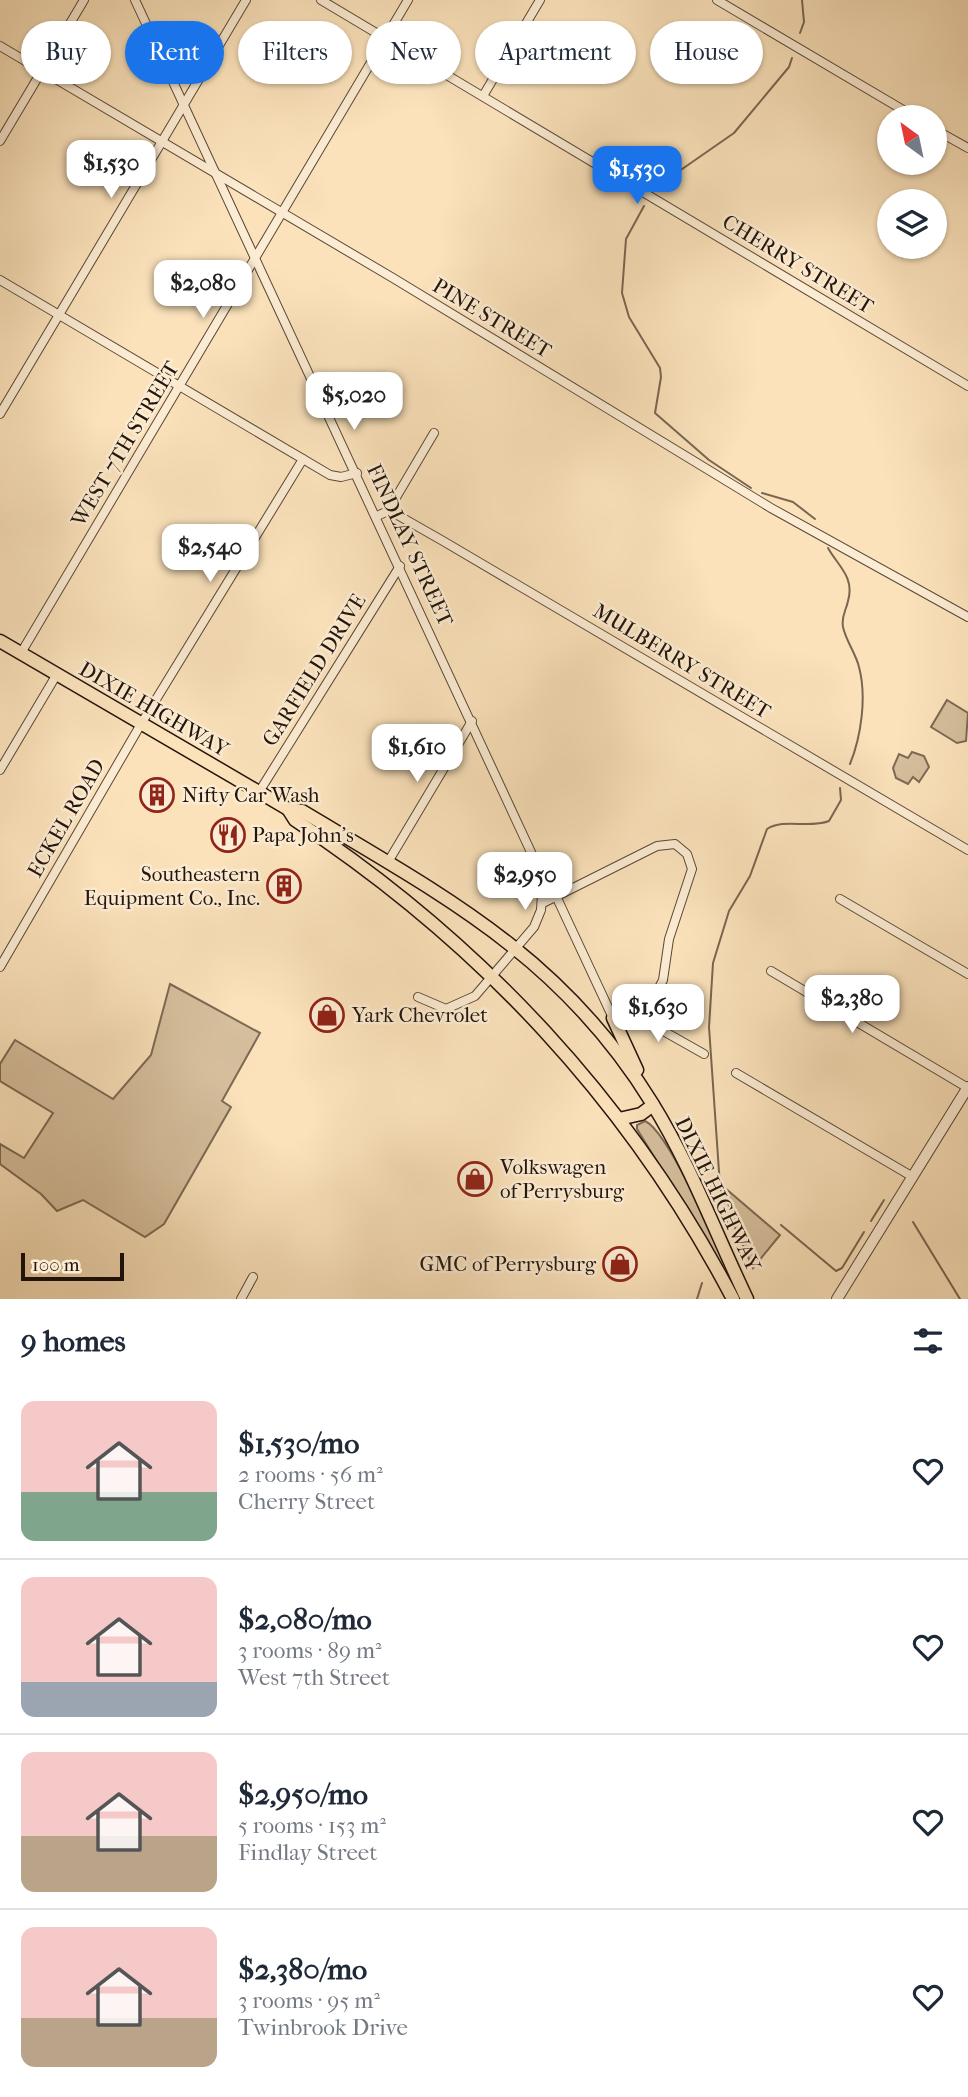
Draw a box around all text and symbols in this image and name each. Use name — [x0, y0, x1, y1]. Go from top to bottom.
chip: Buy — [21, 21, 111, 84]
chip: Rent — [125, 21, 224, 84]
chip: Filters — [238, 21, 352, 84]
chip: New — [366, 21, 461, 84]
chip: Apartment — [475, 21, 636, 84]
chip: House — [650, 21, 763, 84]
north arrow — [877, 105, 947, 175]
map controls — [877, 105, 947, 259]
pin: $1,530 — [54, 140, 168, 200]
pin: $1,530 — [580, 146, 694, 206]
text: $1,530 — [83, 149, 139, 176]
text: $1,530 — [609, 155, 665, 182]
button: layers — [877, 189, 947, 259]
street label: CHERRY STREET — [718, 210, 878, 319]
pin: $2,080 — [146, 260, 260, 320]
text: $2,080 — [170, 269, 236, 296]
street label: PINE STREET — [428, 273, 556, 363]
street label: WEST 7TH STREET — [66, 356, 184, 532]
pin: $5,020 — [297, 372, 411, 432]
text: $5,020 — [322, 381, 386, 408]
street label: FINDLAY STREET — [362, 460, 458, 631]
pin: $2,540 — [153, 524, 267, 584]
text: $2,540 — [178, 533, 242, 560]
street label: GARFIELD DRIVE — [257, 589, 371, 751]
street label: MULBERRY STREET — [589, 599, 776, 724]
street label: DIXIE HIGHWAY — [75, 656, 234, 762]
pin: $1,610 — [360, 724, 474, 784]
text: $1,610 — [388, 733, 446, 760]
street label: ECKEL ROAD — [22, 755, 110, 881]
building icon: Nifty Car Wash — [138, 776, 176, 814]
place label: Nifty Car Wash — [182, 783, 320, 807]
restaurant icon: Papa John's — [209, 816, 247, 854]
place label: Papa John's — [252, 823, 354, 847]
pin: $2,950 — [468, 852, 582, 912]
text: $2,950 — [493, 861, 557, 888]
place label: Southeastern Equipment Co., Inc. — [84, 862, 260, 910]
building icon: Southeastern Equipment Co., Inc. — [265, 867, 303, 905]
pin: $2,380 — [795, 976, 909, 1035]
pin: $1,630 — [601, 984, 715, 1044]
text: $2,380 — [821, 984, 883, 1011]
text: $1,630 — [628, 993, 688, 1020]
shop icon: Yark Chevrolet — [308, 996, 346, 1034]
place label: Yark Chevrolet — [351, 1003, 488, 1027]
street label: DIXIE HIGHWAY — [670, 1113, 766, 1276]
place label: Volkswagen of Perrysburg — [499, 1155, 625, 1203]
shop icon: Volkswagen of Perrysburg — [456, 1160, 494, 1198]
shop icon: GMC of Perrysburg — [601, 1245, 639, 1283]
scale bar — [21, 1250, 124, 1282]
place label: GMC of Perrysburg — [419, 1252, 597, 1276]
text: 100 m — [32, 1254, 80, 1276]
icon: filters — [909, 1322, 947, 1360]
text: 9 homes — [21, 1324, 126, 1359]
text: $1,530/mo — [238, 1426, 359, 1461]
icon: home — [77, 1429, 161, 1513]
icon: heart — [909, 1452, 947, 1490]
text: 2 rooms · 56 m² — [238, 1461, 383, 1488]
text: Cherry Street — [238, 1488, 375, 1515]
text: $2,080/mo — [238, 1602, 372, 1637]
icon: home — [77, 1605, 161, 1689]
icon: heart — [909, 1628, 947, 1666]
text: 3 rooms · 89 m² — [238, 1637, 382, 1664]
text: West 7th Street — [238, 1664, 390, 1691]
text: $2,950/mo — [238, 1777, 368, 1812]
icon: home — [77, 1780, 161, 1864]
icon: heart — [909, 1803, 947, 1841]
text: 5 rooms · 153 m² — [238, 1812, 386, 1839]
text: Findlay Street — [238, 1839, 377, 1866]
text: $2,380/mo — [238, 1952, 367, 1987]
icon: home — [77, 1955, 161, 2039]
icon: heart — [909, 1978, 947, 2016]
text: 3 rooms · 95 m² — [238, 1987, 380, 2014]
text: Twinbrook Drive — [238, 2014, 408, 2041]

